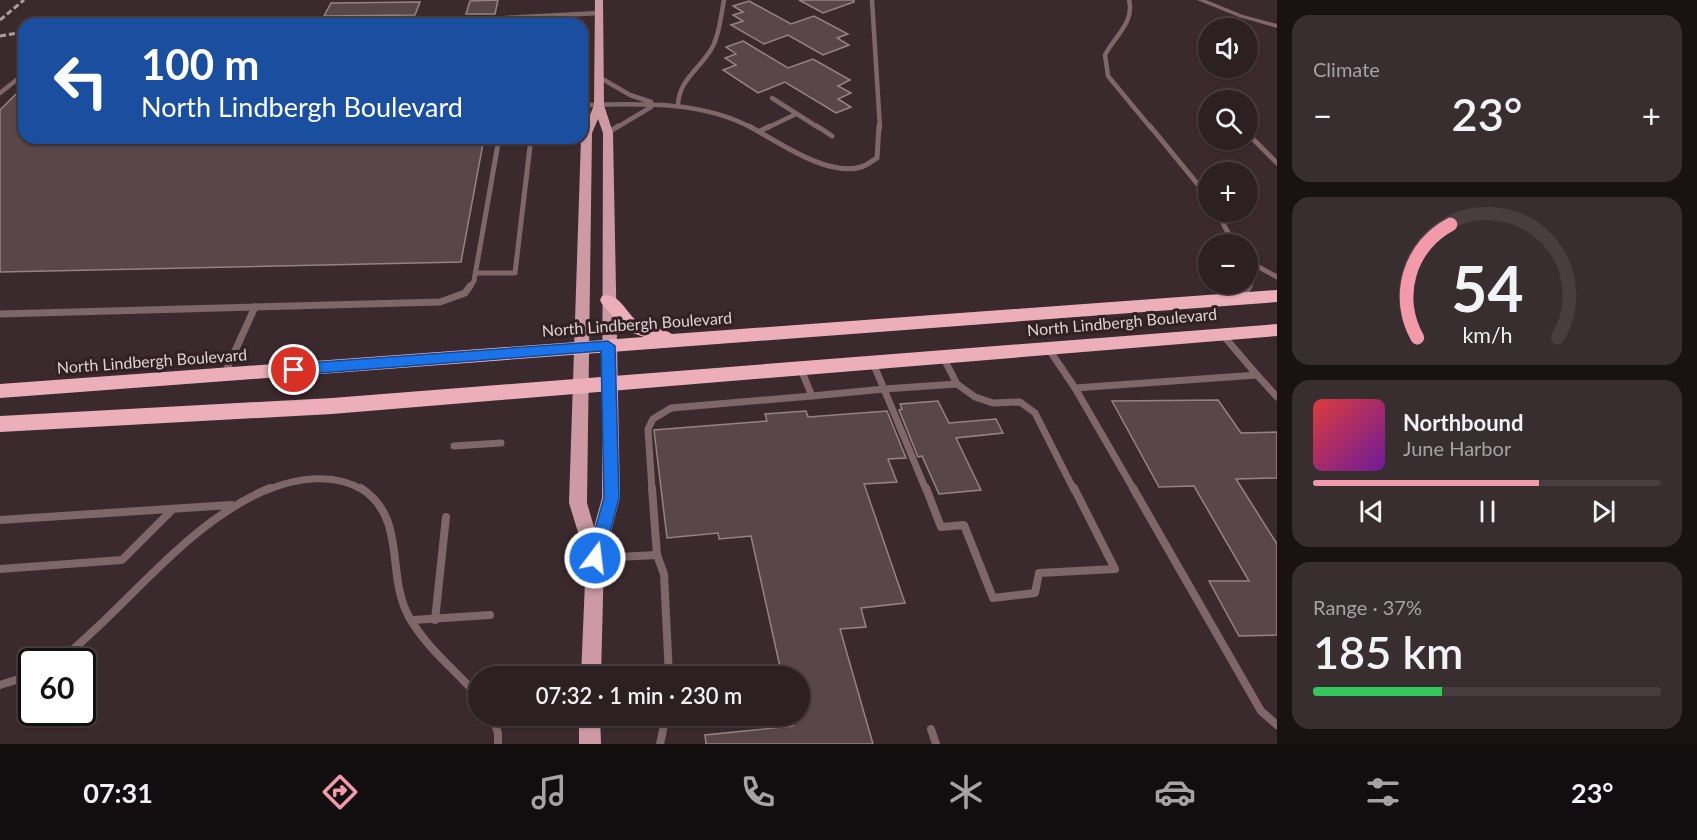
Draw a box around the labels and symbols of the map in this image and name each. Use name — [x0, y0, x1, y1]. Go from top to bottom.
street label: North Lindbergh Boulevard — [1026, 304, 1218, 339]
street label: North Lindbergh Boulevard — [541, 307, 733, 340]
street label: North Lindbergh Boulevard — [56, 344, 248, 377]
pin — [268, 344, 319, 395]
position arrow — [563, 526, 627, 590]
speed limit sign: 60 — [18, 648, 96, 726]

